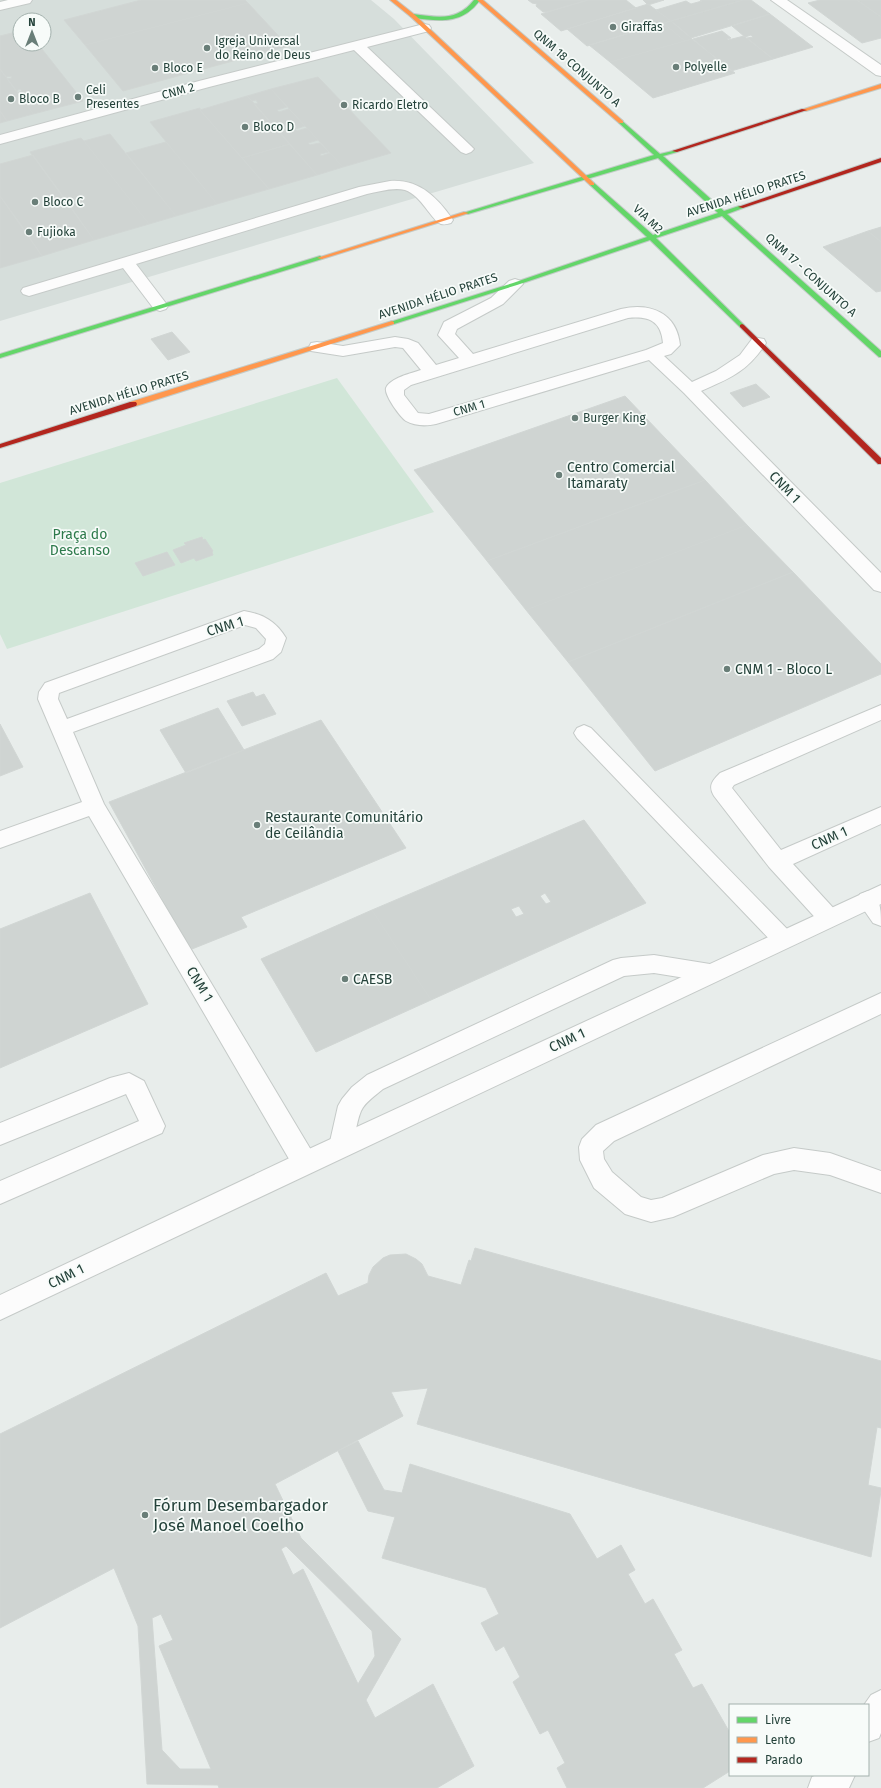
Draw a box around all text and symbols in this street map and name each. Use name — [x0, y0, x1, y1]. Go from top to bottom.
north arrow — [12, 12, 52, 52]
text: N — [28, 16, 36, 29]
place label: Giraffas — [621, 20, 663, 34]
marker: Giraffas — [608, 22, 618, 32]
street label: QNM 18 CONJUNTO A — [531, 26, 624, 110]
place label: Igreja Universal do Reino de Deus — [215, 34, 311, 62]
marker: Igreja Universal do Reino de Deus — [202, 43, 212, 53]
place label: Polyelle — [684, 60, 727, 74]
place label: Bloco E — [163, 61, 203, 75]
marker: Polyelle — [671, 62, 681, 72]
marker: Bloco E — [150, 63, 160, 73]
street label: CNM 2 — [160, 80, 196, 102]
place label: Celi Presentes — [86, 83, 139, 111]
place label: Bloco B — [19, 92, 60, 106]
marker: Celi Presentes — [73, 92, 83, 102]
marker: Bloco B — [6, 94, 16, 104]
place label: Ricardo Eletro — [352, 98, 428, 112]
marker: Ricardo Eletro — [339, 100, 349, 110]
place label: Bloco D — [253, 120, 294, 134]
marker: Bloco D — [240, 122, 250, 132]
street label: AVENIDA HÉLIO PRATES — [684, 167, 808, 220]
place label: Bloco C — [43, 195, 83, 209]
marker: Bloco C — [30, 197, 40, 207]
street label: VIA M2 — [630, 202, 666, 236]
place label: Fujioka — [37, 225, 76, 239]
marker: Fujioka — [24, 227, 34, 237]
street label: QNM 17 - CONJUNTO A — [763, 230, 859, 320]
street label: AVENIDA HÉLIO PRATES — [376, 269, 500, 322]
street label: AVENIDA HÉLIO PRATES — [67, 367, 191, 418]
street label: CNM 1 — [451, 397, 487, 419]
place label: Burger King — [583, 411, 647, 425]
marker: Burger King — [570, 413, 580, 423]
place label: Centro Comercial Itamaraty — [567, 459, 675, 492]
street label: CNM 1 — [765, 468, 804, 507]
marker: Centro Comercial Itamaraty — [554, 470, 564, 480]
park label: Praça do Descanso — [50, 526, 110, 559]
street label: CNM 1 — [204, 613, 246, 640]
place label: CNM 1 - Bloco L — [735, 661, 832, 678]
marker: CNM 1 - Bloco L — [722, 664, 732, 674]
place label: Restaurante Comunitário de Ceilândia — [265, 809, 423, 842]
marker: Restaurante Comunitário de Ceilândia — [252, 820, 262, 830]
street label: CNM 1 — [808, 823, 850, 854]
street label: CNM 1 — [182, 964, 217, 1005]
place label: CAESB — [353, 971, 392, 988]
marker: CAESB — [340, 974, 350, 984]
street label: CNM 1 — [546, 1025, 588, 1056]
street label: CNM 1 — [45, 1260, 87, 1292]
place label: Fórum Desembargador José Manoel Coelho — [153, 1495, 329, 1536]
marker: Fórum Desembargador José Manoel Coelho — [140, 1510, 150, 1520]
legend — [729, 1704, 869, 1776]
text: Livre — [765, 1713, 791, 1727]
text: Lento — [765, 1733, 795, 1747]
text: Parado — [765, 1753, 803, 1767]

